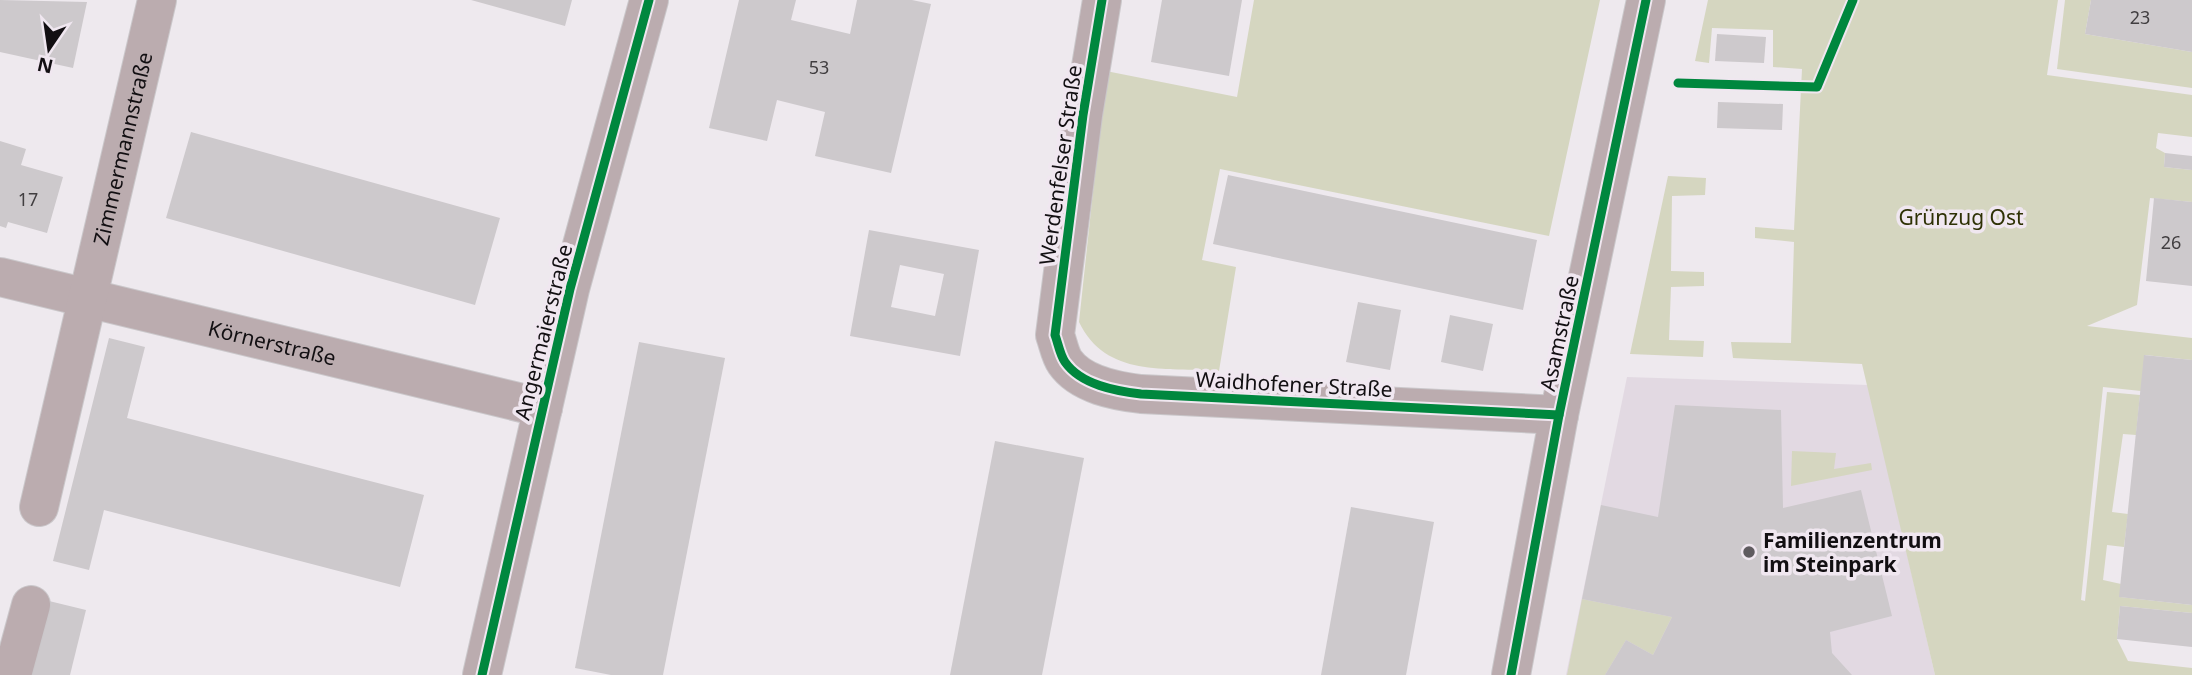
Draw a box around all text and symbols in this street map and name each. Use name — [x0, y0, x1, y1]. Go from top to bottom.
house number: 23 — [2130, 5, 2150, 29]
north arrow — [14, 14, 84, 84]
street label: Zimmermannstraße — [86, 49, 158, 248]
text: N — [35, 51, 56, 80]
house number: 53 — [809, 55, 829, 79]
street label: Werdenfelser Straße — [1032, 63, 1088, 267]
house number: 17 — [18, 187, 38, 211]
park label: Grünzug Ost — [1898, 203, 2024, 231]
house number: 26 — [2161, 230, 2181, 254]
street label: Angermaierstraße — [508, 241, 578, 423]
street label: Asamstraße — [1533, 273, 1585, 393]
street label: Körnerstraße — [205, 314, 339, 372]
street label: Waidhofener Straße — [1195, 365, 1393, 403]
place label: Familienzentrum im Steinpark — [1763, 526, 1942, 578]
marker: Familienzentrum im Steinpark — [1741, 544, 1757, 560]

